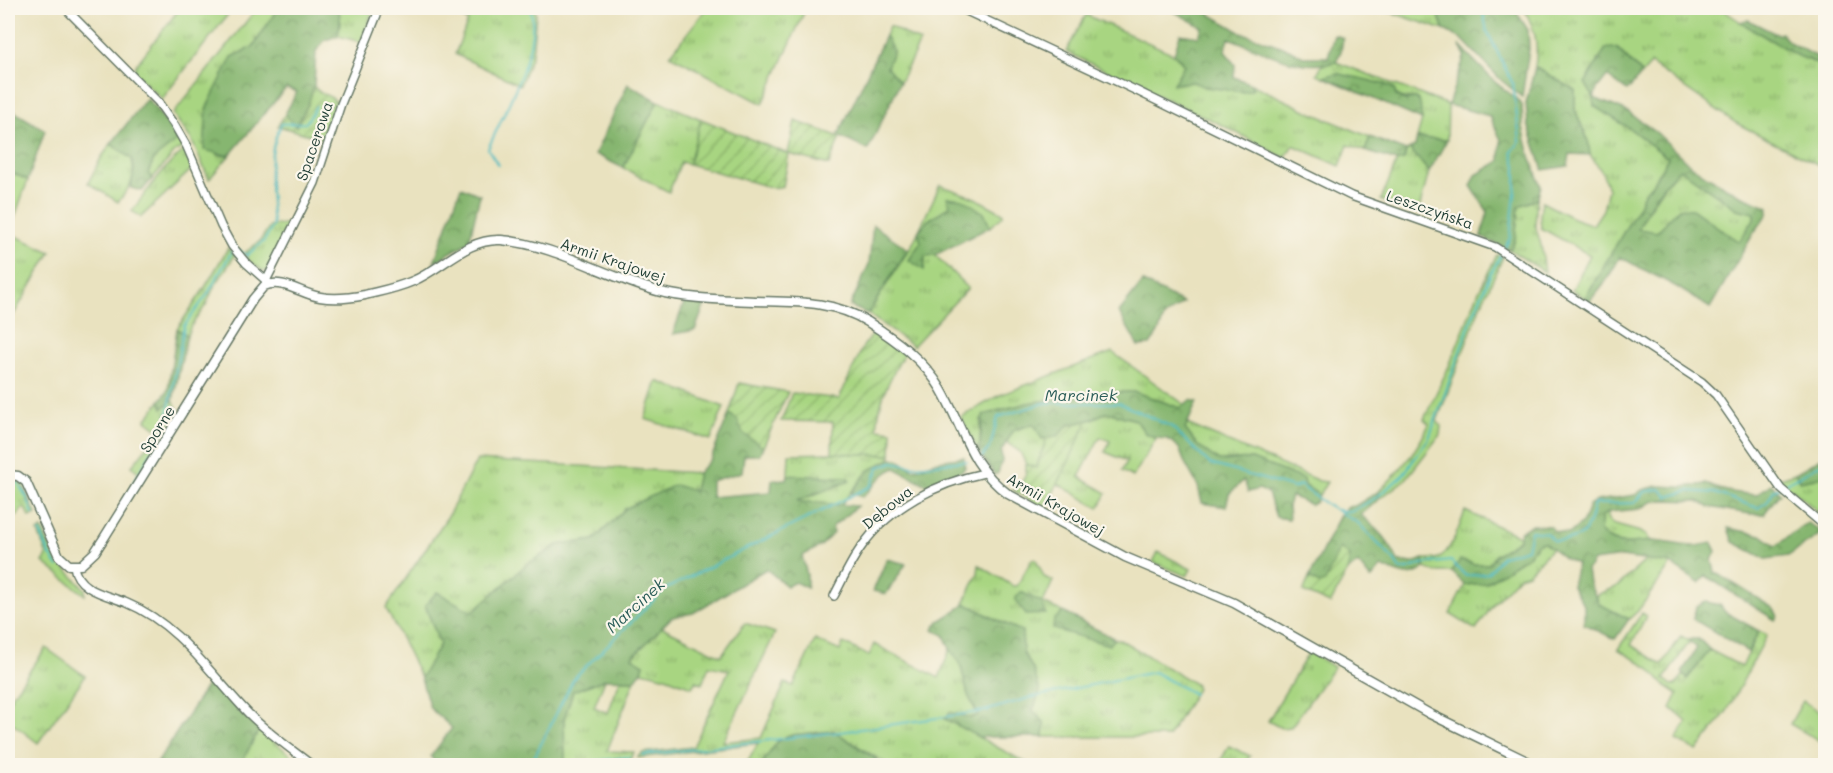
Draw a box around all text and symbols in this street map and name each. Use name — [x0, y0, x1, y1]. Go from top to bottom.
street label: Spacerowa — [291, 99, 337, 183]
street label: Leszczyńska — [1384, 185, 1476, 233]
street label: Armii Krajowej — [558, 233, 668, 287]
water label: Marcinek — [1045, 384, 1118, 405]
street label: Sporne — [135, 402, 179, 456]
street label: Armii Krajowej — [1003, 468, 1109, 540]
street label: Dębowa — [858, 481, 916, 533]
water label: Marcinek — [601, 573, 669, 637]

